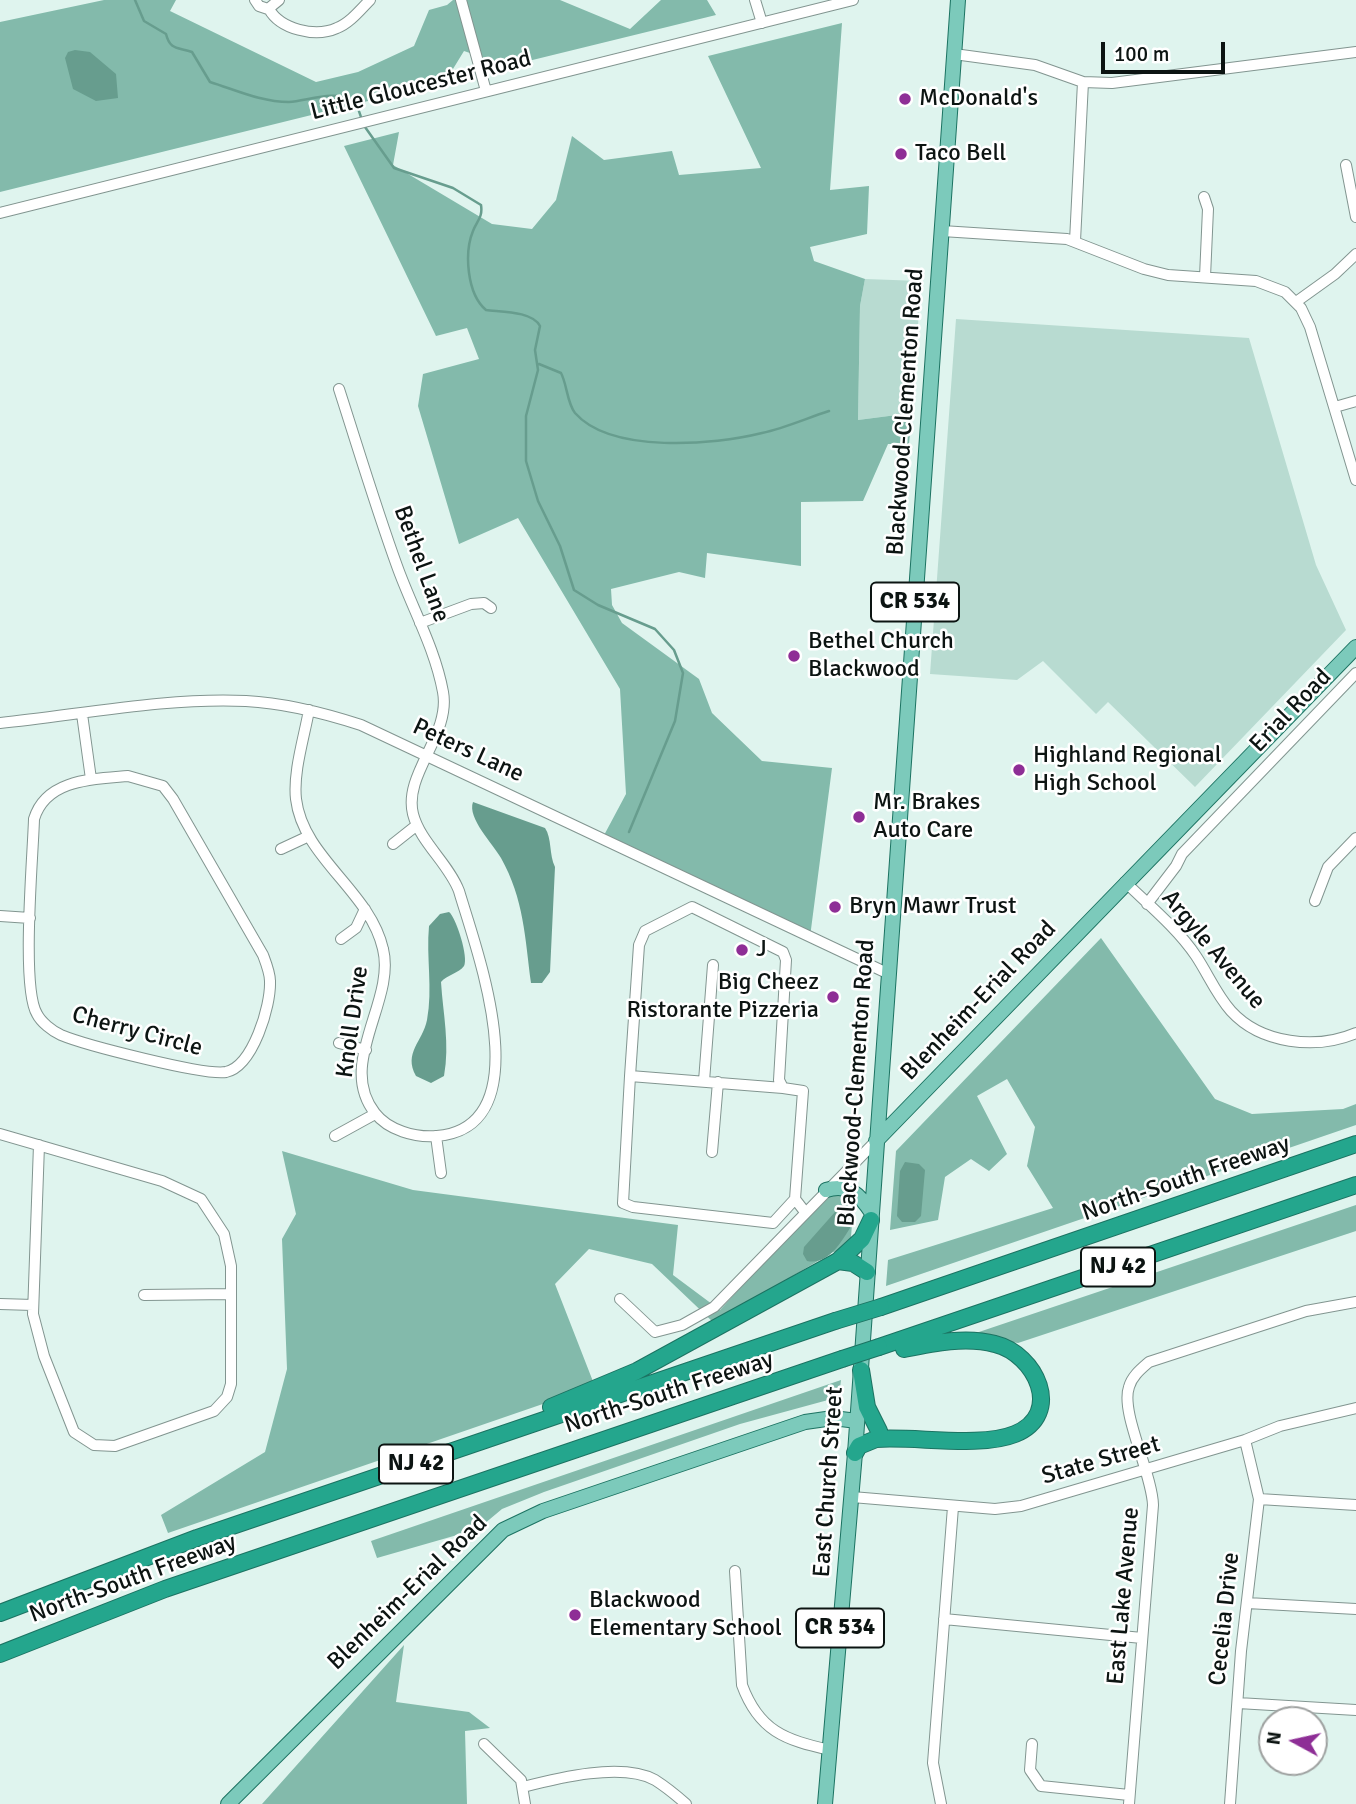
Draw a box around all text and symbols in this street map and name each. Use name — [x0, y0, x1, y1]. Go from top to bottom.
scale bar — [1104, 28, 1228, 72]
text: 100 m — [1114, 41, 1169, 67]
street label: Little Gloucester Road — [308, 45, 534, 127]
place label: McDonald's — [919, 85, 1038, 113]
marker: McDonald's — [897, 91, 913, 107]
place label: Taco Bell — [915, 140, 1006, 168]
marker: Taco Bell — [893, 146, 909, 162]
street label: Blackwood-Clementon Road — [882, 267, 930, 557]
street label: Bethel Lane — [387, 502, 455, 626]
road number: CR 534 — [871, 582, 959, 622]
place label: Bethel Church Blackwood — [808, 628, 954, 684]
marker: Bethel Church Blackwood — [786, 648, 802, 664]
street label: Erial Road — [1244, 663, 1338, 759]
street label: Peters Lane — [408, 713, 528, 789]
place label: Highland Regional High School — [1033, 742, 1222, 798]
marker: Highland Regional High School — [1011, 762, 1027, 778]
place label: Mr. Brakes Auto Care — [873, 789, 980, 845]
marker: Mr. Brakes Auto Care — [851, 809, 867, 825]
street label: Argyle Avenue — [1155, 885, 1271, 1015]
place label: Bryn Mawr Trust — [849, 893, 1016, 921]
marker: Bryn Mawr Trust — [827, 899, 843, 915]
street label: Blenheim-Erial Road — [895, 915, 1063, 1087]
place label: J — [756, 936, 767, 964]
street label: Blackwood-Clementon Road — [833, 938, 881, 1228]
marker: J — [734, 942, 750, 958]
street label: Knoll Drive — [331, 964, 375, 1080]
place label: Big Cheez Ristorante Pizzeria — [626, 969, 819, 1025]
marker: Big Cheez Ristorante Pizzeria — [825, 989, 841, 1005]
street label: Cherry Circle — [69, 1001, 205, 1063]
street label: North-South Freeway — [1078, 1130, 1294, 1228]
road number: NJ 42 — [1081, 1248, 1155, 1286]
street label: North-South Freeway — [561, 1346, 777, 1440]
street label: East Church Street — [808, 1386, 850, 1578]
street label: State Street — [1039, 1430, 1163, 1492]
road number: NJ 42 — [379, 1444, 453, 1484]
street label: East Lake Avenue — [1102, 1506, 1146, 1686]
street label: Blenheim-Erial Road — [322, 1509, 494, 1677]
street label: North-South Freeway — [26, 1528, 240, 1630]
street label: Cecelia Drive — [1204, 1551, 1246, 1687]
place label: Blackwood Elementary School — [589, 1587, 782, 1643]
marker: Blackwood Elementary School — [567, 1607, 583, 1623]
road number: CR 534 — [796, 1609, 884, 1648]
north arrow — [1258, 1706, 1328, 1776]
text: N — [1261, 1730, 1287, 1747]

